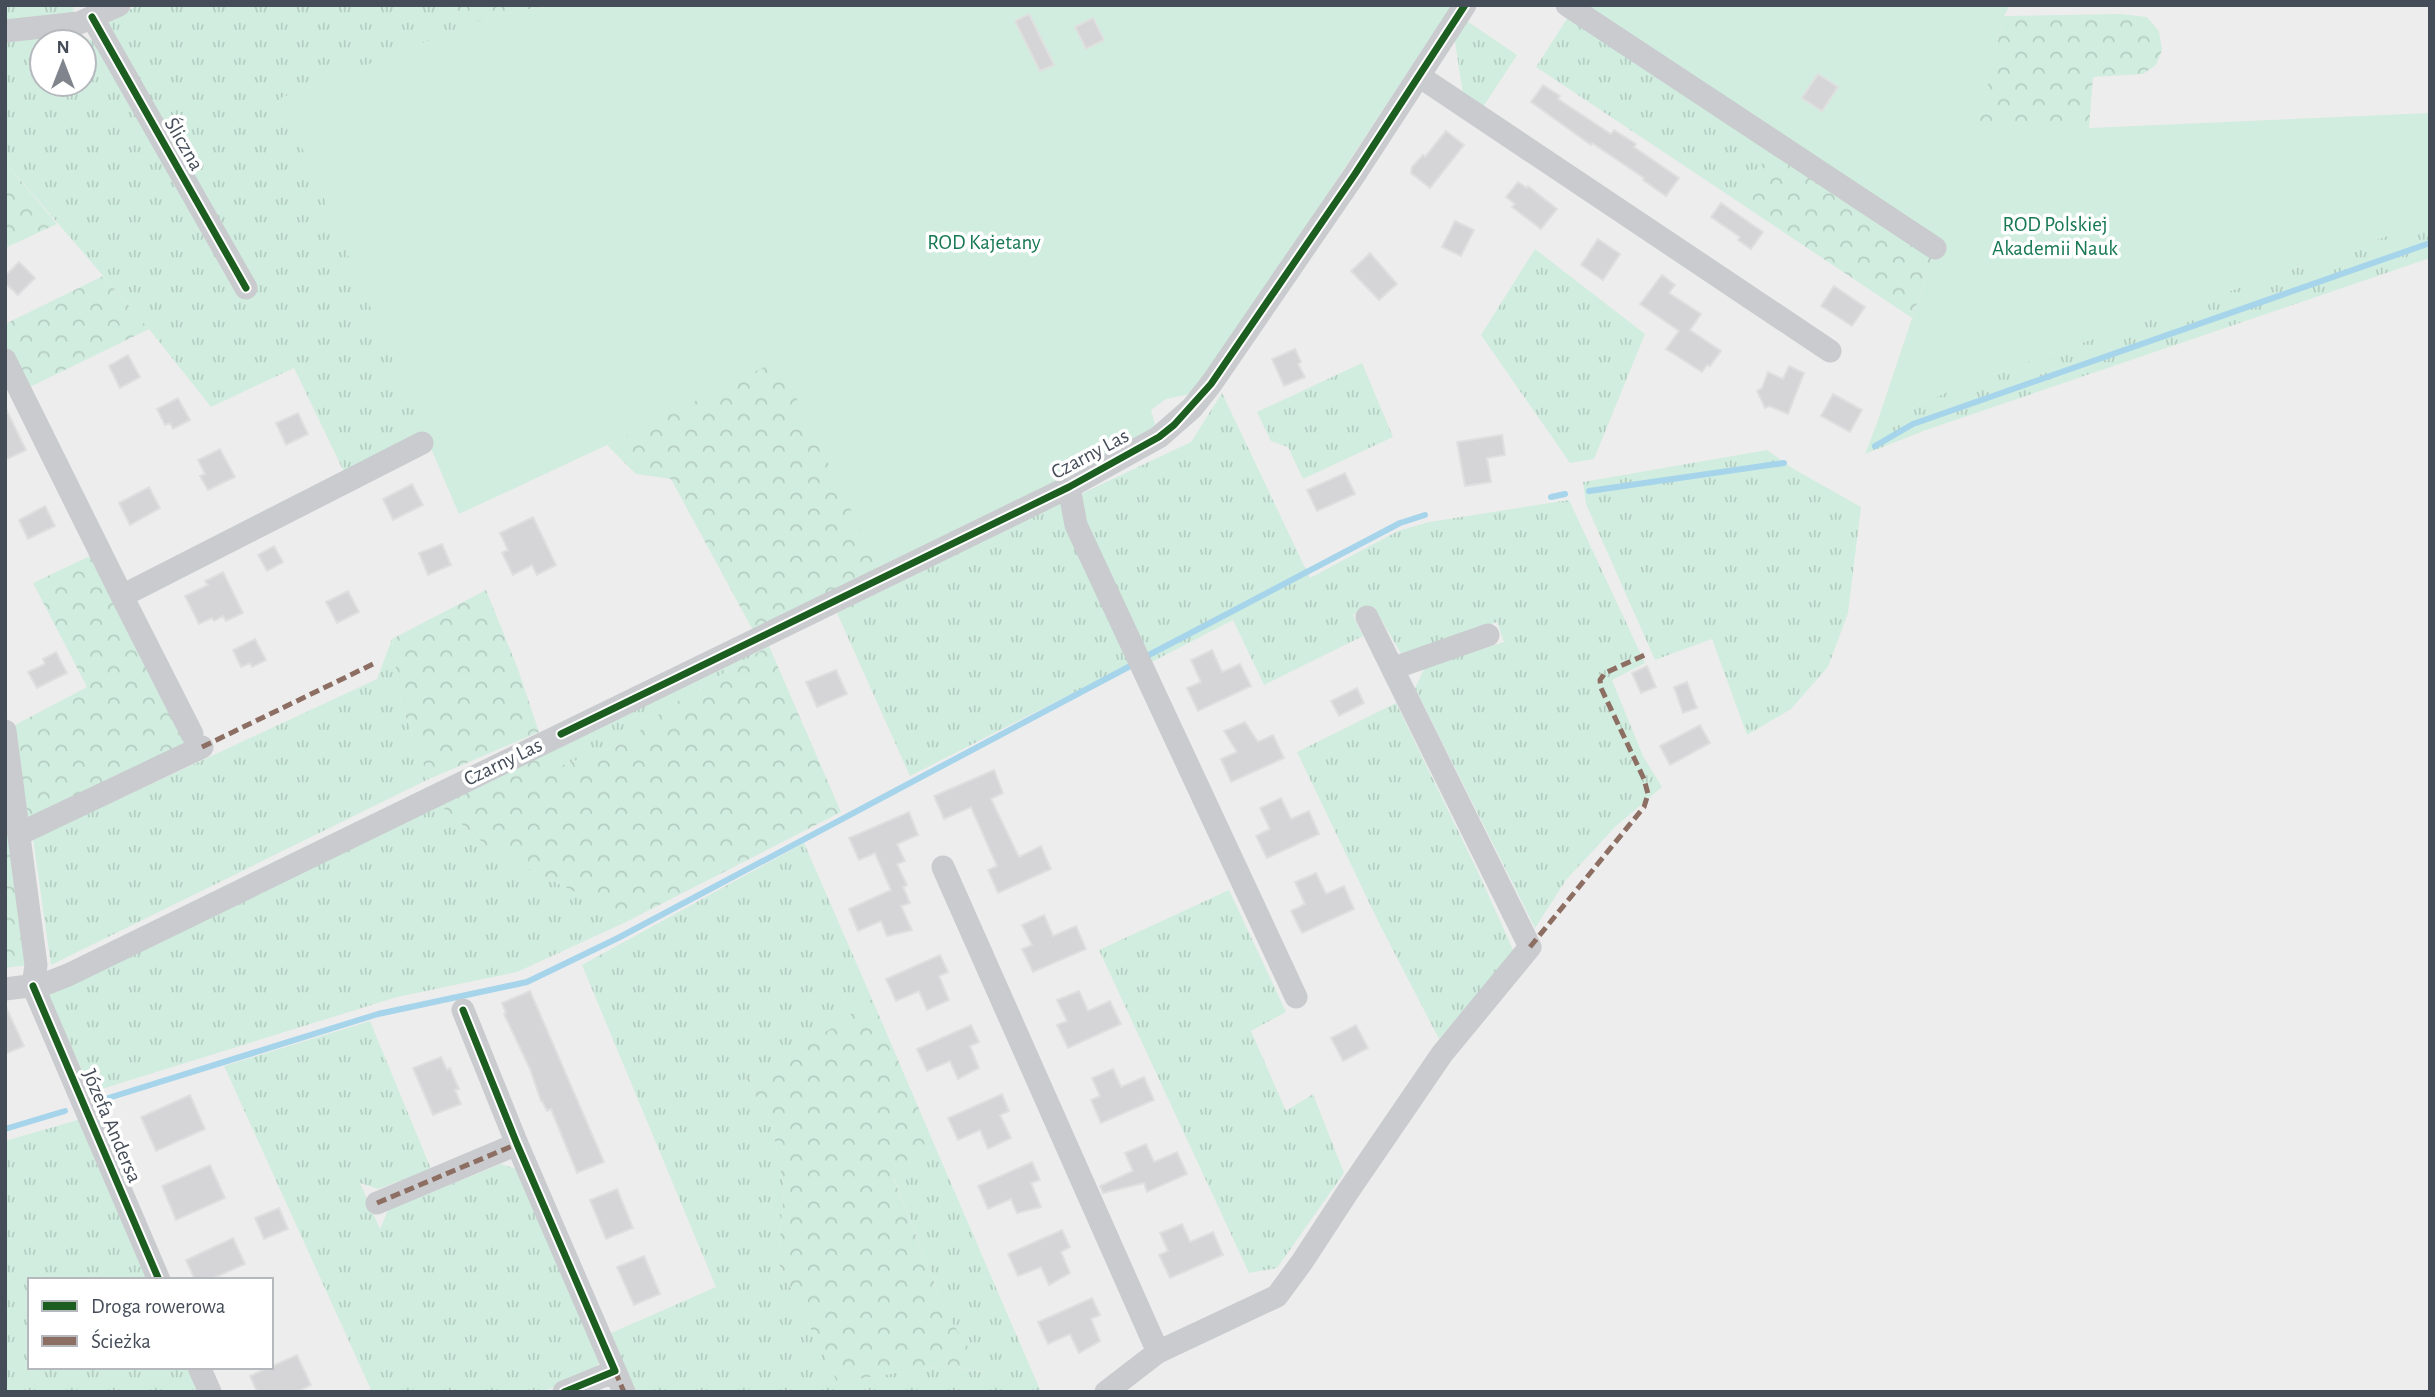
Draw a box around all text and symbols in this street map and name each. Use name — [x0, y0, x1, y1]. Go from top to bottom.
north arrow — [28, 28, 98, 98]
text: N — [56, 38, 70, 57]
street label: Śliczna — [161, 112, 210, 174]
park label: ROD Polskiej Akademii Nauk — [1992, 214, 2118, 259]
park label: ROD Kajetany — [927, 232, 1041, 253]
street label: Czarny Las — [1048, 425, 1132, 483]
street label: Czarny Las — [460, 734, 546, 790]
street label: Józefa Andersa — [79, 1066, 145, 1186]
legend — [28, 1278, 273, 1369]
text: Droga rowerowa — [91, 1296, 226, 1317]
text: Ścieżka — [91, 1328, 151, 1352]

